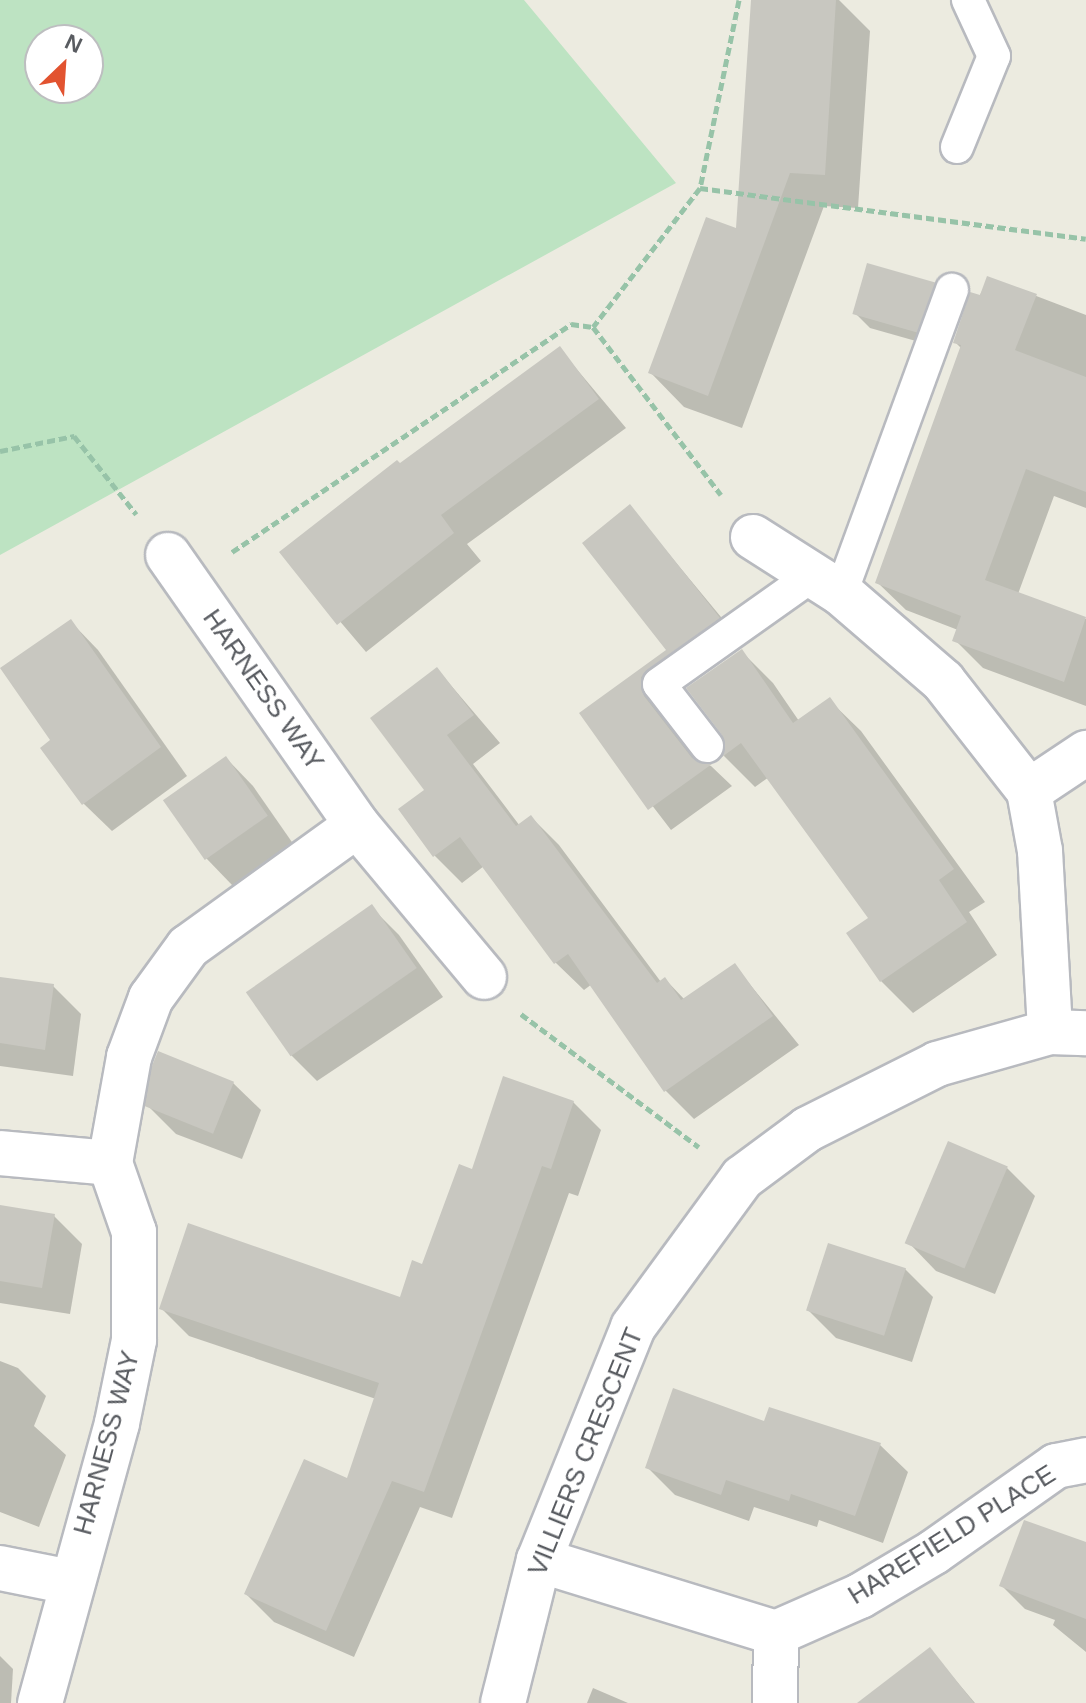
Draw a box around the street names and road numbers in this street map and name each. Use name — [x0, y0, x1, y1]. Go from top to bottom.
street label: HARNESS WAY — [196, 604, 330, 776]
street label: VILLIERS CRESCENT — [522, 1324, 650, 1580]
street label: HARNESS WAY — [67, 1348, 147, 1538]
street label: HAREFIELD PLACE — [843, 1459, 1061, 1611]

